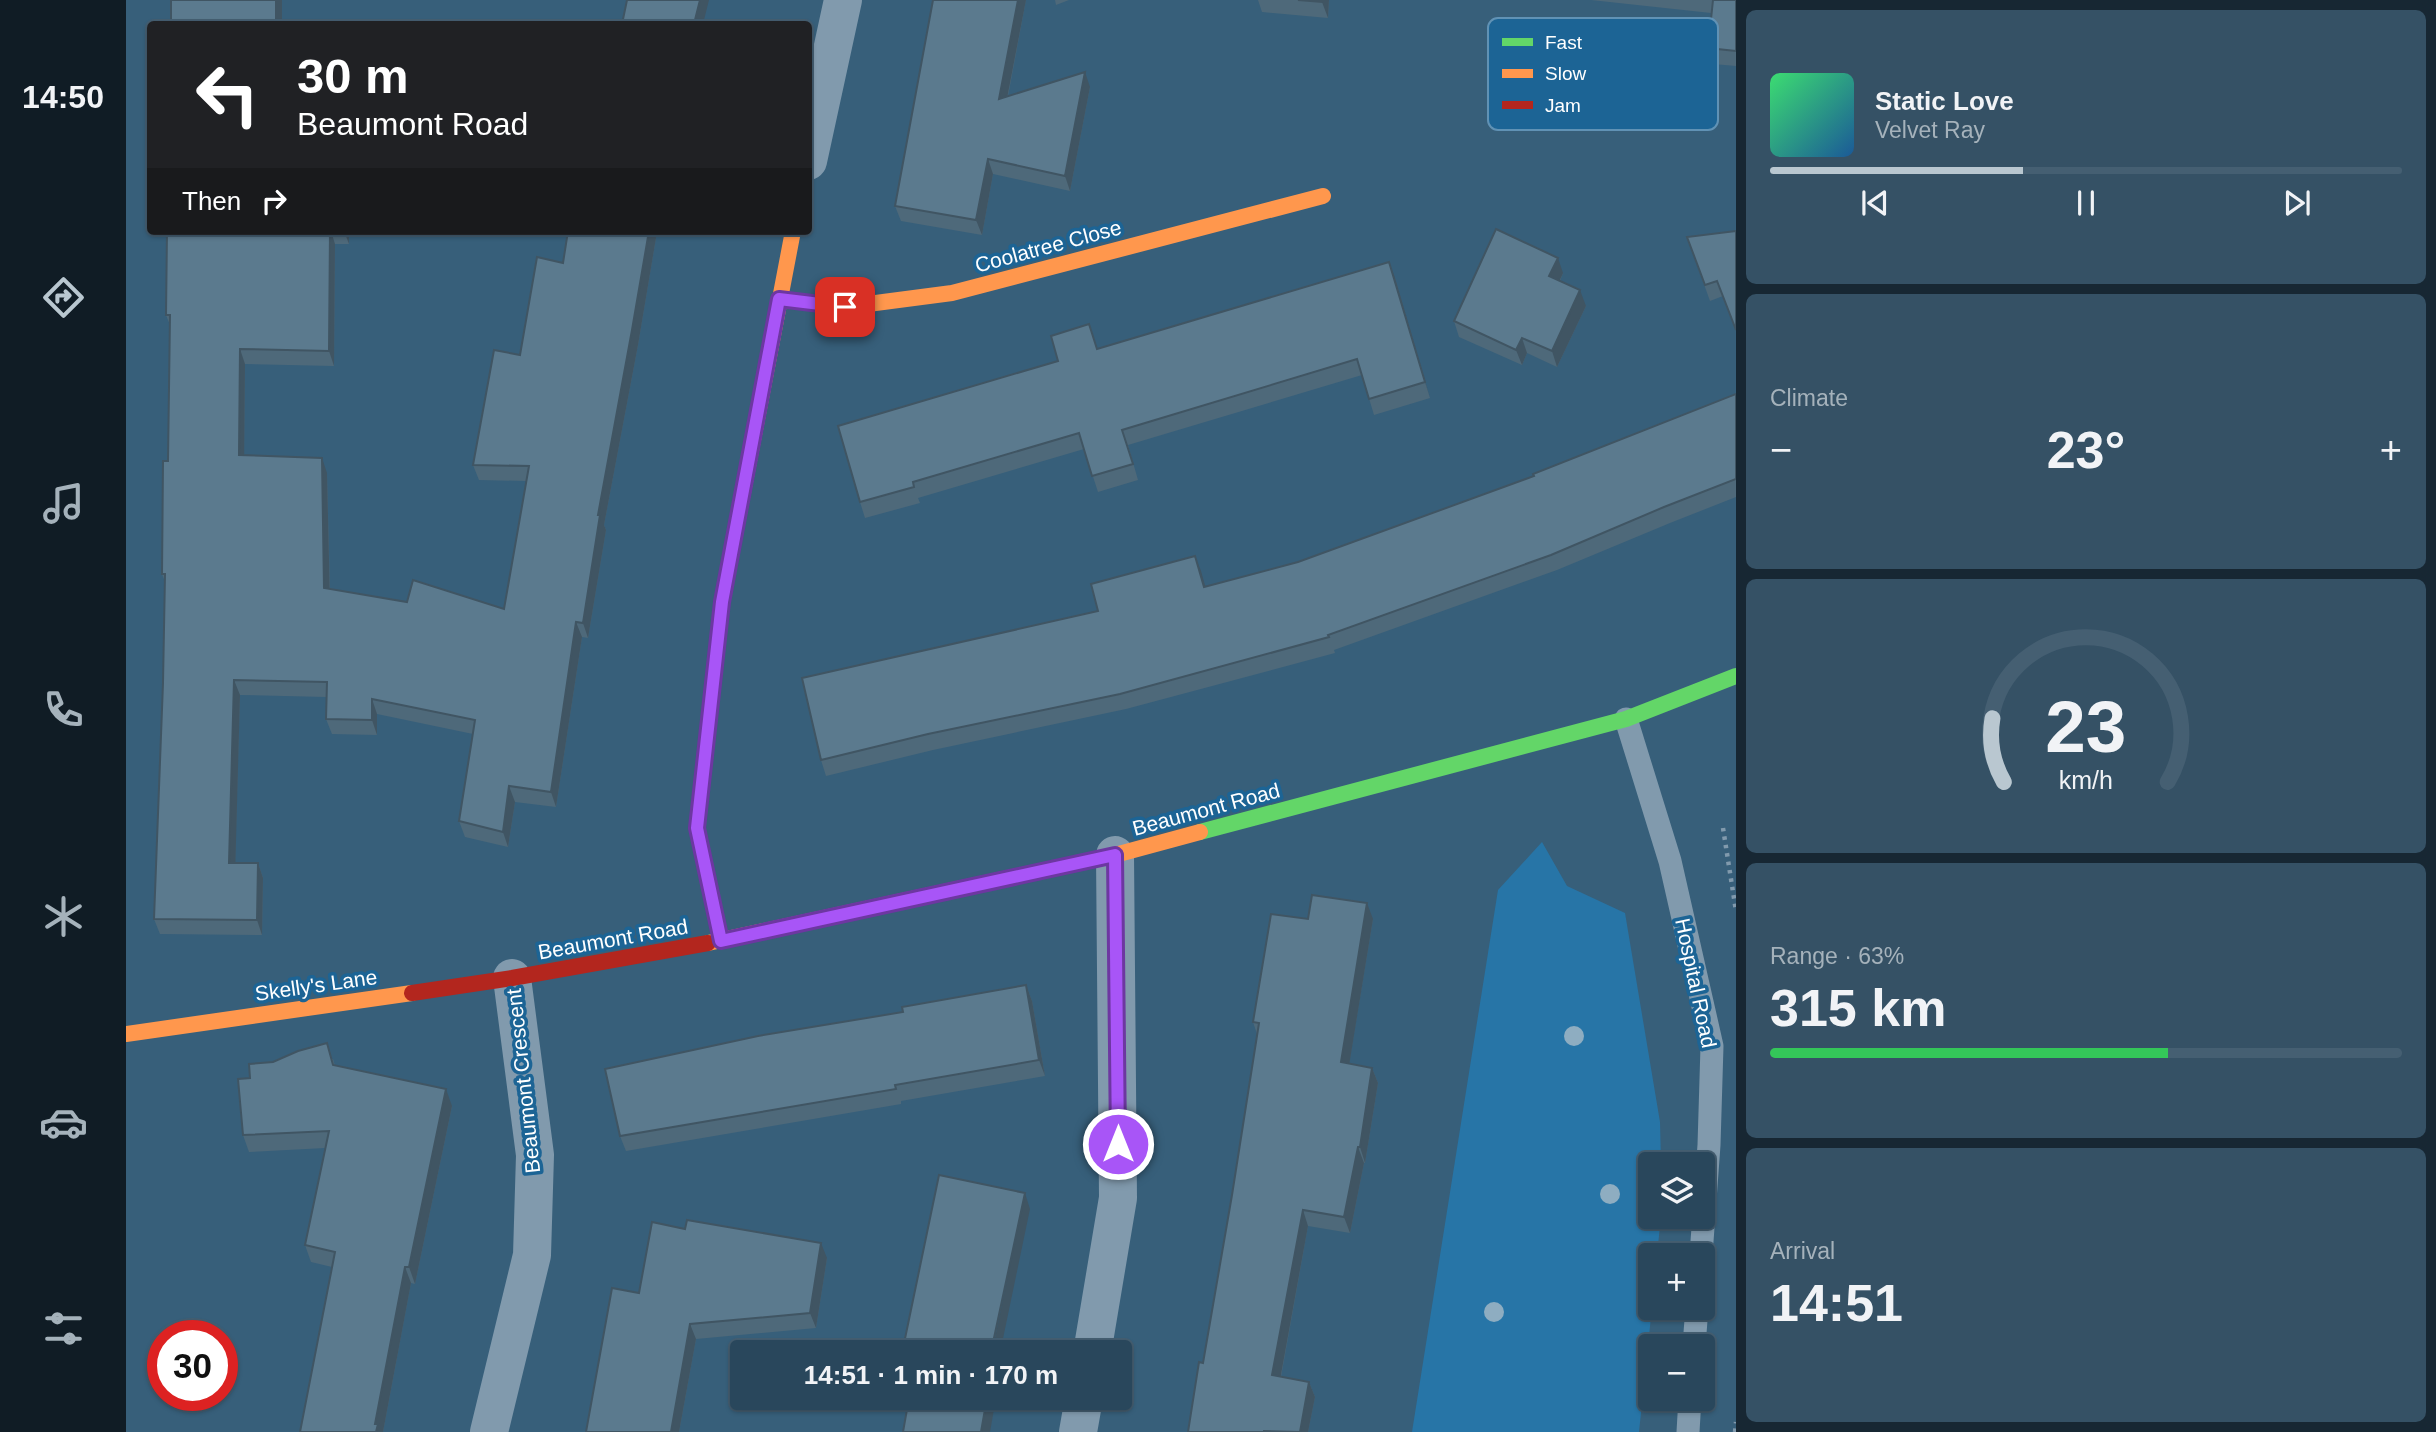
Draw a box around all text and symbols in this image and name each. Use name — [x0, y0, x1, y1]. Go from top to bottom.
legend — [1488, 18, 1718, 130]
text: Fast — [1545, 32, 1583, 53]
icon: left — [182, 49, 273, 140]
text: 30 m — [297, 49, 409, 103]
text: Slow — [1545, 63, 1586, 84]
text: 14:50 — [22, 79, 104, 115]
text: Static Love — [1875, 86, 2014, 116]
text: Jam — [1545, 95, 1581, 116]
text: Beaumont Road — [297, 106, 528, 142]
text: Velvet Ray — [1875, 117, 1985, 143]
icon: right — [255, 182, 293, 220]
icon: previous — [1856, 184, 1894, 222]
icon: pause — [2067, 184, 2105, 222]
icon: next — [2278, 184, 2316, 222]
text: Then — [182, 186, 241, 216]
street label: Coolatree Close — [972, 215, 1124, 277]
icon: directions — [39, 273, 88, 322]
pin — [815, 277, 875, 337]
icon: arrive — [826, 288, 864, 326]
text: Climate — [1770, 385, 1848, 411]
text: 23° — [2047, 421, 2125, 479]
text: − — [1770, 429, 1792, 471]
text: + — [2380, 429, 2402, 471]
icon: music — [39, 479, 88, 528]
icon: phone — [39, 685, 88, 734]
text: 23 — [2046, 686, 2126, 767]
text: km/h — [2059, 766, 2113, 794]
street label: Beaumont Road — [1130, 778, 1282, 840]
icon: climate — [39, 892, 88, 941]
street label: Beaumont Road — [536, 914, 690, 964]
street label: Hospital Road — [1671, 916, 1721, 1050]
text: Range · 63% — [1770, 943, 1904, 969]
street label: Skelly's Lane — [253, 965, 379, 1005]
text: 315 km — [1770, 979, 1946, 1037]
street label: Beaumont Crescent — [502, 987, 544, 1174]
icon: car — [39, 1098, 88, 1147]
position arrow — [1081, 1107, 1155, 1181]
map controls — [1638, 1152, 1715, 1411]
button: layers — [1638, 1152, 1715, 1229]
text: Arrival — [1770, 1238, 1835, 1264]
button: + — [1638, 1243, 1715, 1320]
text: 14:51 — [1770, 1274, 1903, 1332]
icon: filters — [39, 1304, 88, 1353]
speed limit sign: 30 — [147, 1320, 238, 1411]
button: − — [1638, 1334, 1715, 1411]
text: 14:51 · 1 min · 170 m — [804, 1360, 1058, 1390]

